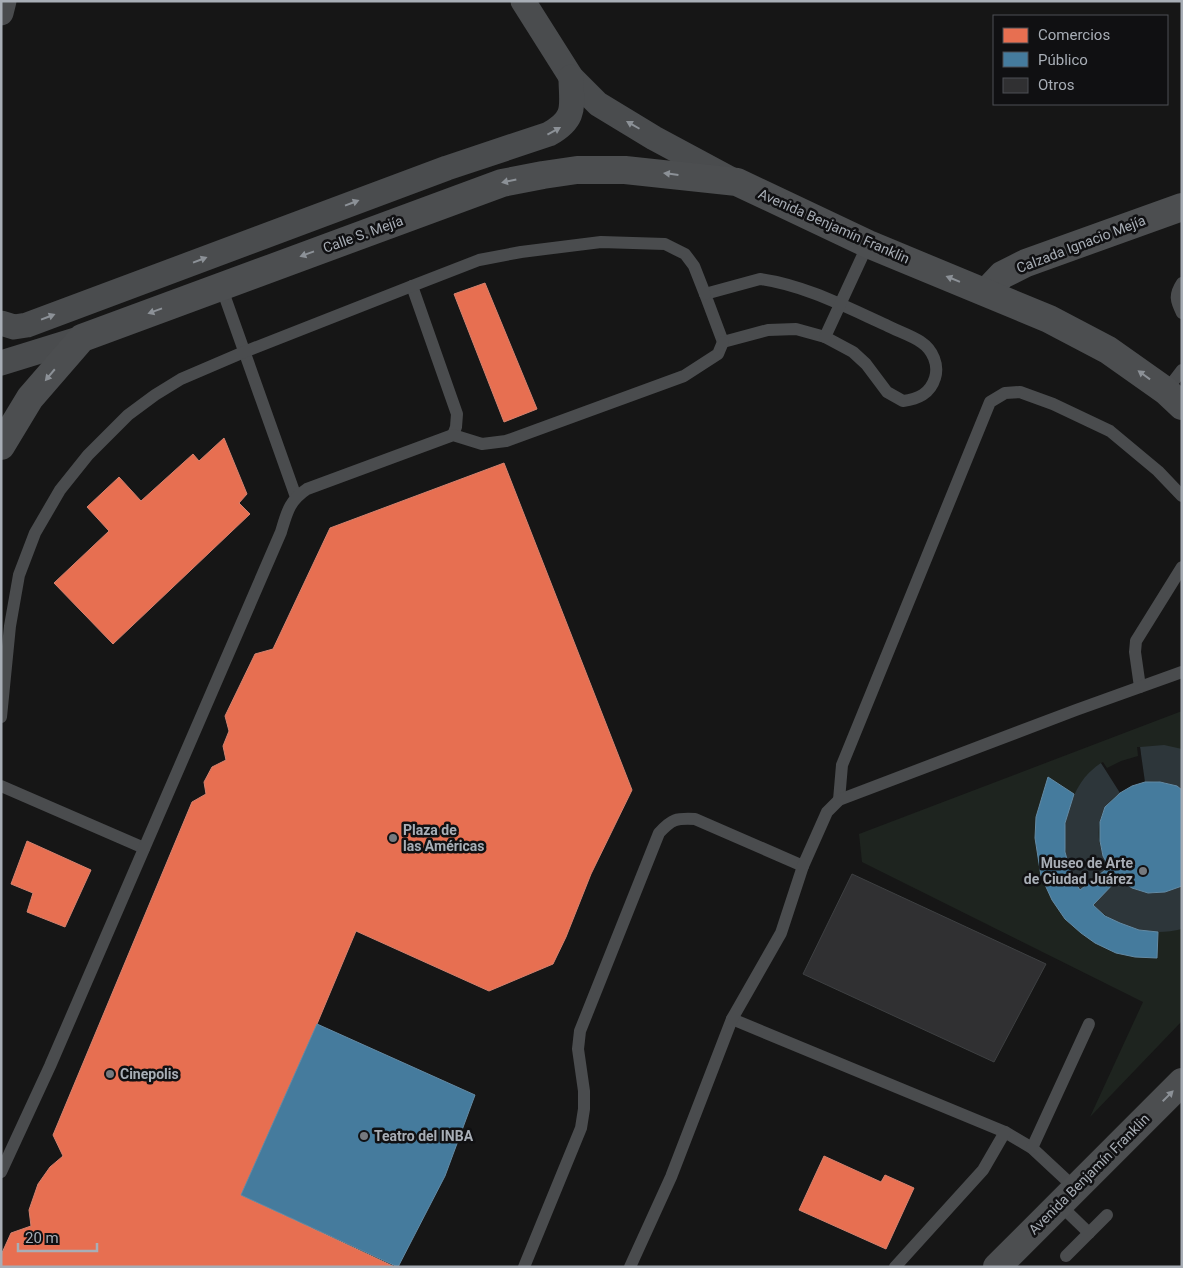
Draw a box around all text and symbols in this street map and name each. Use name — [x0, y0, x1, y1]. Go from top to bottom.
legend — [993, 15, 1168, 105]
text: Comercios — [1038, 26, 1110, 44]
text: Público — [1038, 51, 1088, 69]
text: Otros — [1038, 76, 1074, 94]
one-way arrow — [626, 120, 639, 129]
one-way arrow — [548, 126, 561, 135]
one-way arrow — [662, 170, 678, 178]
one-way arrow — [501, 178, 517, 186]
street label: Avenida Benjamín Franklin — [756, 185, 912, 267]
one-way arrow — [345, 199, 360, 206]
street label: Calle S. Mejía — [321, 212, 405, 256]
street label: Calzada Ignacio Mejía — [1014, 212, 1148, 276]
one-way arrow — [300, 251, 315, 258]
one-way arrow — [193, 256, 208, 264]
one-way arrow — [946, 274, 960, 282]
one-way arrow — [147, 307, 162, 315]
one-way arrow — [41, 313, 56, 321]
one-way arrow — [44, 368, 55, 381]
one-way arrow — [1138, 370, 1151, 381]
place label: Plaza de las Américas — [403, 822, 485, 854]
marker: Plaza de las Américas — [387, 832, 399, 844]
place label: Museo de Arte de Ciudad Juárez — [1024, 855, 1133, 887]
marker: Museo de Arte de Ciudad Juárez — [1137, 865, 1149, 877]
place label: Cinepolis — [120, 1066, 179, 1082]
marker: Cinepolis — [104, 1068, 116, 1080]
one-way arrow — [1162, 1090, 1174, 1102]
street label: Avenida Benjamín Franklin — [1025, 1110, 1153, 1238]
place label: Teatro del INBA — [374, 1128, 474, 1144]
marker: Teatro del INBA — [358, 1130, 370, 1142]
scale bar — [18, 1220, 96, 1252]
text: 20 m — [25, 1229, 59, 1247]

